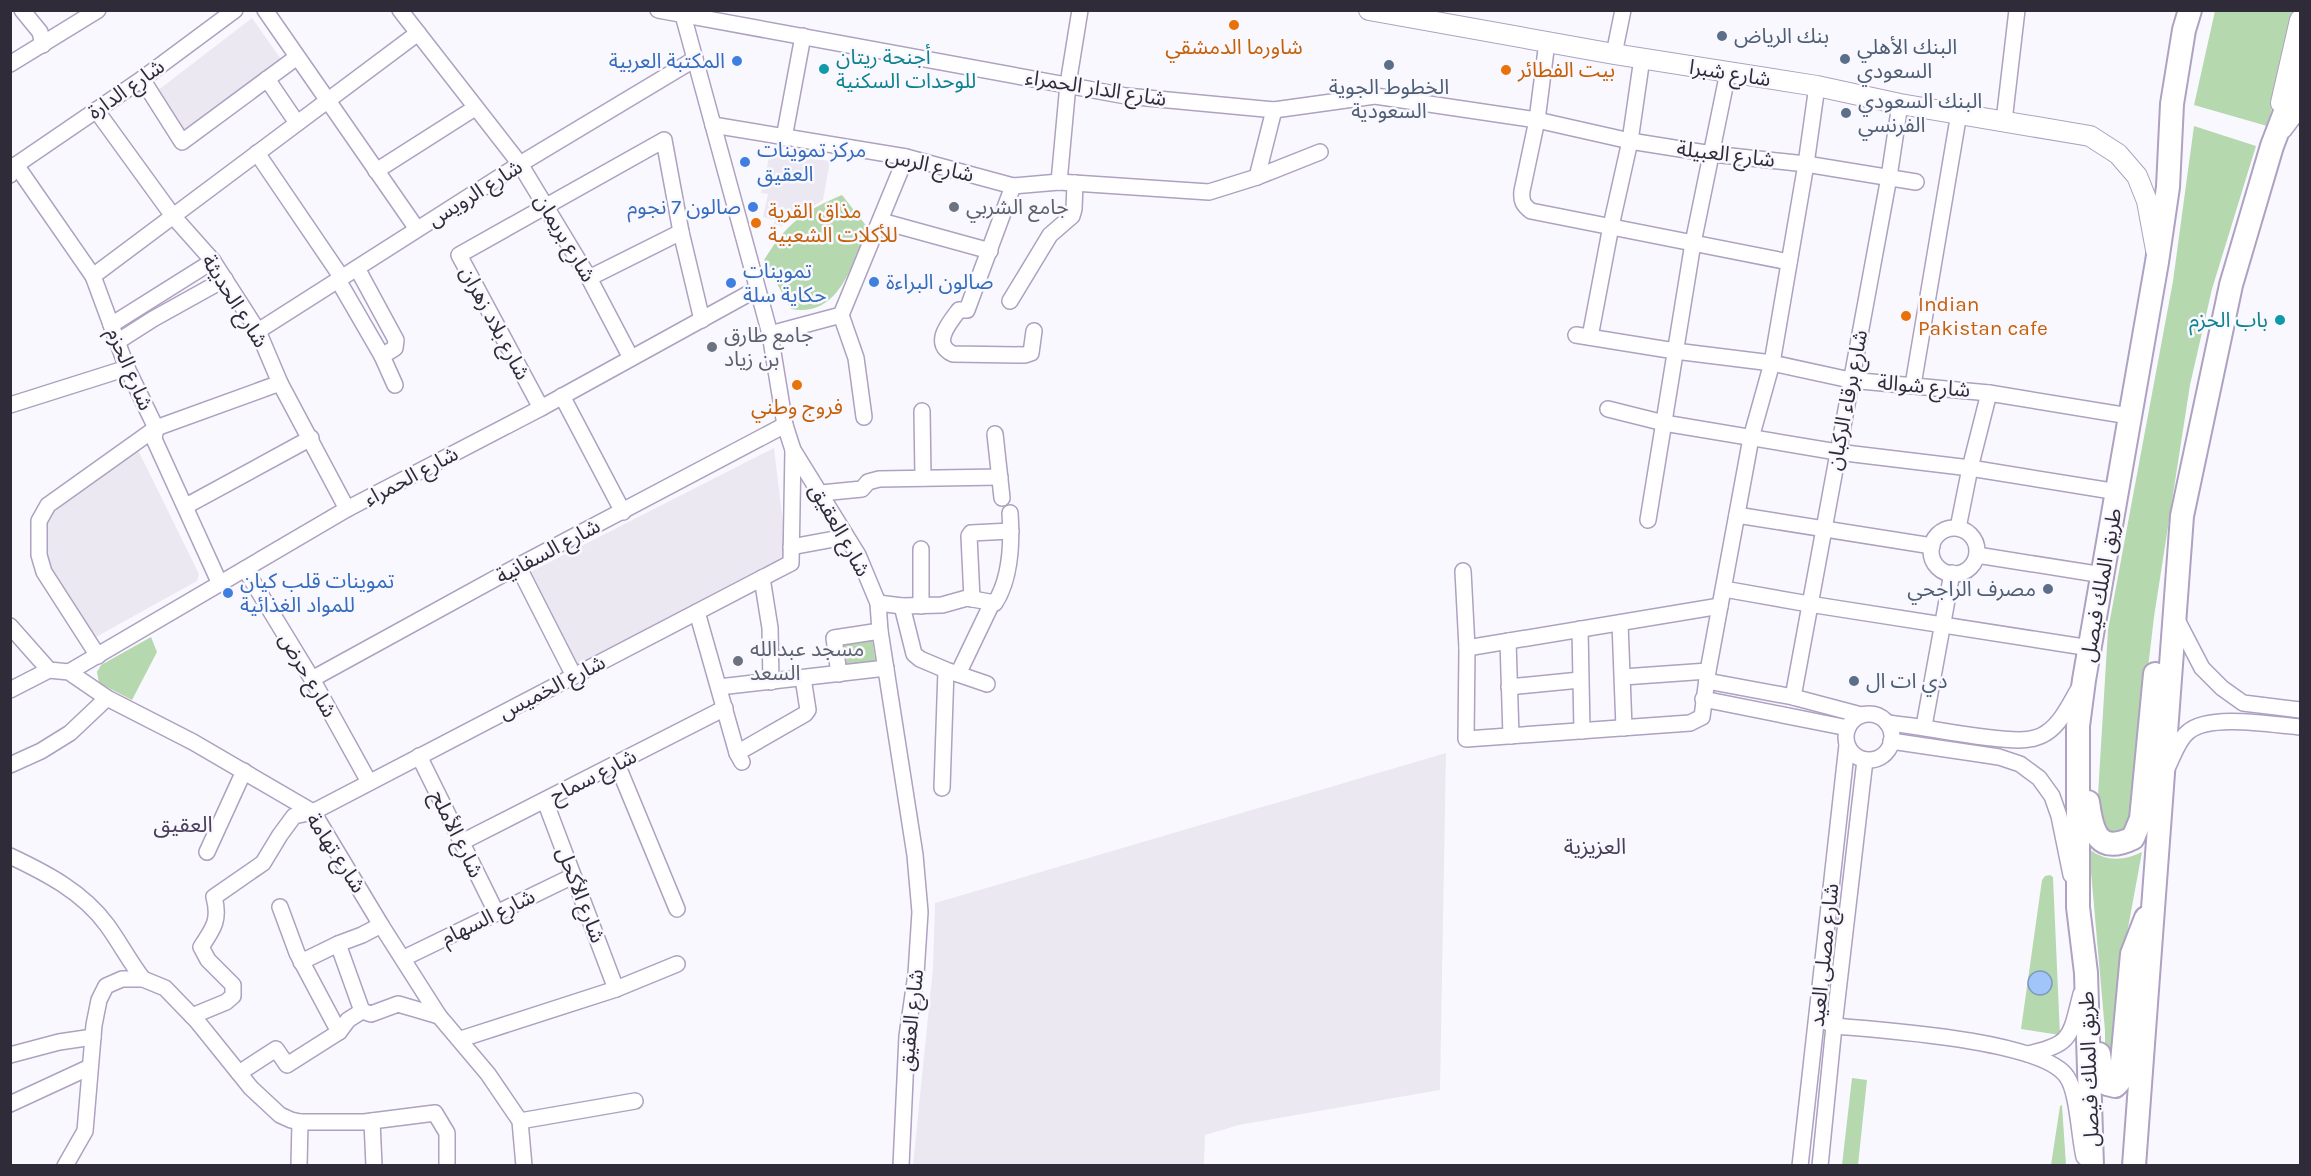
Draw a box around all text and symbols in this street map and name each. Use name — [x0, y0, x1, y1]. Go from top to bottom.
marker: شاورما الدمشقي — [1227, 18, 1241, 32]
place label: بنك الرياض — [1734, 24, 1829, 48]
marker: بنك الرياض — [1715, 29, 1729, 43]
place label: شاورما الدمشقي — [1165, 35, 1303, 63]
place label: البنك الأهلي السعودي — [1857, 35, 1957, 87]
place label: أجنحة ريتان للوحدات السكنية — [836, 44, 976, 93]
place label: المكتبة العربية — [609, 49, 725, 73]
marker: البنك الأهلي السعودي — [1838, 52, 1852, 66]
street label: شارع الدارة — [83, 54, 171, 127]
marker: المكتبة العربية — [730, 54, 744, 68]
street label: شارع شبرا — [1687, 55, 1773, 94]
marker: الخطوط الجوية السعودية — [1382, 58, 1396, 72]
place label: بيت الفطائر — [1517, 58, 1615, 82]
marker: أجنحة ريتان للوحدات السكنية — [817, 62, 831, 76]
marker: بيت الفطائر — [1499, 63, 1513, 77]
street label: شارع الدار الحمراء — [1023, 65, 1168, 114]
place label: الخطوط الجوية السعودية — [1329, 75, 1449, 123]
place label: البنك السعودي الفرنسي — [1858, 89, 1982, 141]
marker: البنك السعودي الفرنسي — [1839, 106, 1853, 120]
street label: شارع العبيلة — [1675, 136, 1777, 175]
place label: مركز تموينات العقيق — [757, 138, 866, 187]
street label: شارع الرس — [883, 143, 976, 190]
street label: شارع الرويس — [423, 154, 528, 234]
marker: مركز تموينات العقيق — [738, 155, 752, 169]
street label: شارع بريمان — [527, 190, 601, 288]
place label: صالون 7 نجوم — [627, 195, 741, 223]
place label: جامع الشربي — [966, 195, 1069, 223]
place label: مذاق القرية للأكلات الشعبية — [768, 199, 898, 247]
marker: صالون 7 نجوم — [746, 200, 760, 214]
marker: جامع الشربي — [947, 200, 961, 214]
marker: مذاق القرية للأكلات الشعبية — [749, 216, 763, 230]
street label: شارع الحديثة — [194, 250, 273, 354]
place label: تموينات حكاية سلة — [743, 259, 827, 307]
street label: شارع بلاد زهران — [452, 262, 535, 385]
place label: صالون البراءة — [886, 270, 993, 294]
marker: صالون البراءة — [867, 275, 881, 289]
marker: تموينات حكاية سلة — [724, 276, 738, 290]
place label: Indian Pakistan cafe — [1918, 292, 2048, 340]
place label: باب الحزم — [2189, 308, 2268, 336]
marker: Indian Pakistan cafe — [1899, 309, 1913, 323]
marker: باب الحزم — [2273, 313, 2287, 327]
place label: جامع طارق بن زياد — [724, 323, 813, 371]
street label: شارع الحزم — [98, 324, 158, 415]
street label: شارع برقاء الركبان — [1822, 328, 1875, 473]
marker: جامع طارق بن زياد — [705, 340, 719, 354]
street label: شارع شوالة — [1876, 370, 1971, 405]
marker: فروج وطني — [790, 378, 804, 392]
place label: فروج وطني — [751, 395, 843, 423]
street label: شارع الحمراء — [360, 441, 464, 513]
street label: شارع العقيق — [802, 479, 875, 582]
street label: طريق الملك فيصل — [2076, 506, 2127, 664]
street label: شارع السفانية — [492, 514, 606, 591]
place label: تموينات قلب كيان للمواد الغذائية — [240, 569, 394, 617]
place label: مصرف الراجحي — [1907, 577, 2036, 605]
marker: مصرف الراجحي — [2041, 582, 2055, 596]
marker: تموينات قلب كيان للمواد الغذائية — [221, 586, 235, 600]
street label: شارع حرض — [272, 629, 342, 723]
place label: مسجد عبدالله السعد — [750, 637, 864, 685]
street label: شارع الخميس — [495, 650, 611, 727]
marker: مسجد عبدالله السعد — [731, 654, 745, 668]
place label: دي ات ال — [1866, 669, 1947, 697]
marker: دي ات ال — [1847, 674, 1861, 688]
street label: شارع سماح — [546, 744, 642, 811]
street label: شارع الأملح — [423, 786, 488, 883]
street label: شارع تهامة — [299, 809, 371, 899]
district label: العقيق — [153, 812, 213, 838]
district label: العزيزية — [1564, 834, 1626, 860]
street label: شارع الأكحل — [549, 844, 610, 947]
street label: شارع مصلى العيد — [1805, 882, 1846, 1028]
street label: شارع السهام — [437, 884, 540, 954]
street label: شارع العقيق — [894, 968, 931, 1073]
street label: طريق الملك فيصل — [2074, 991, 2105, 1147]

